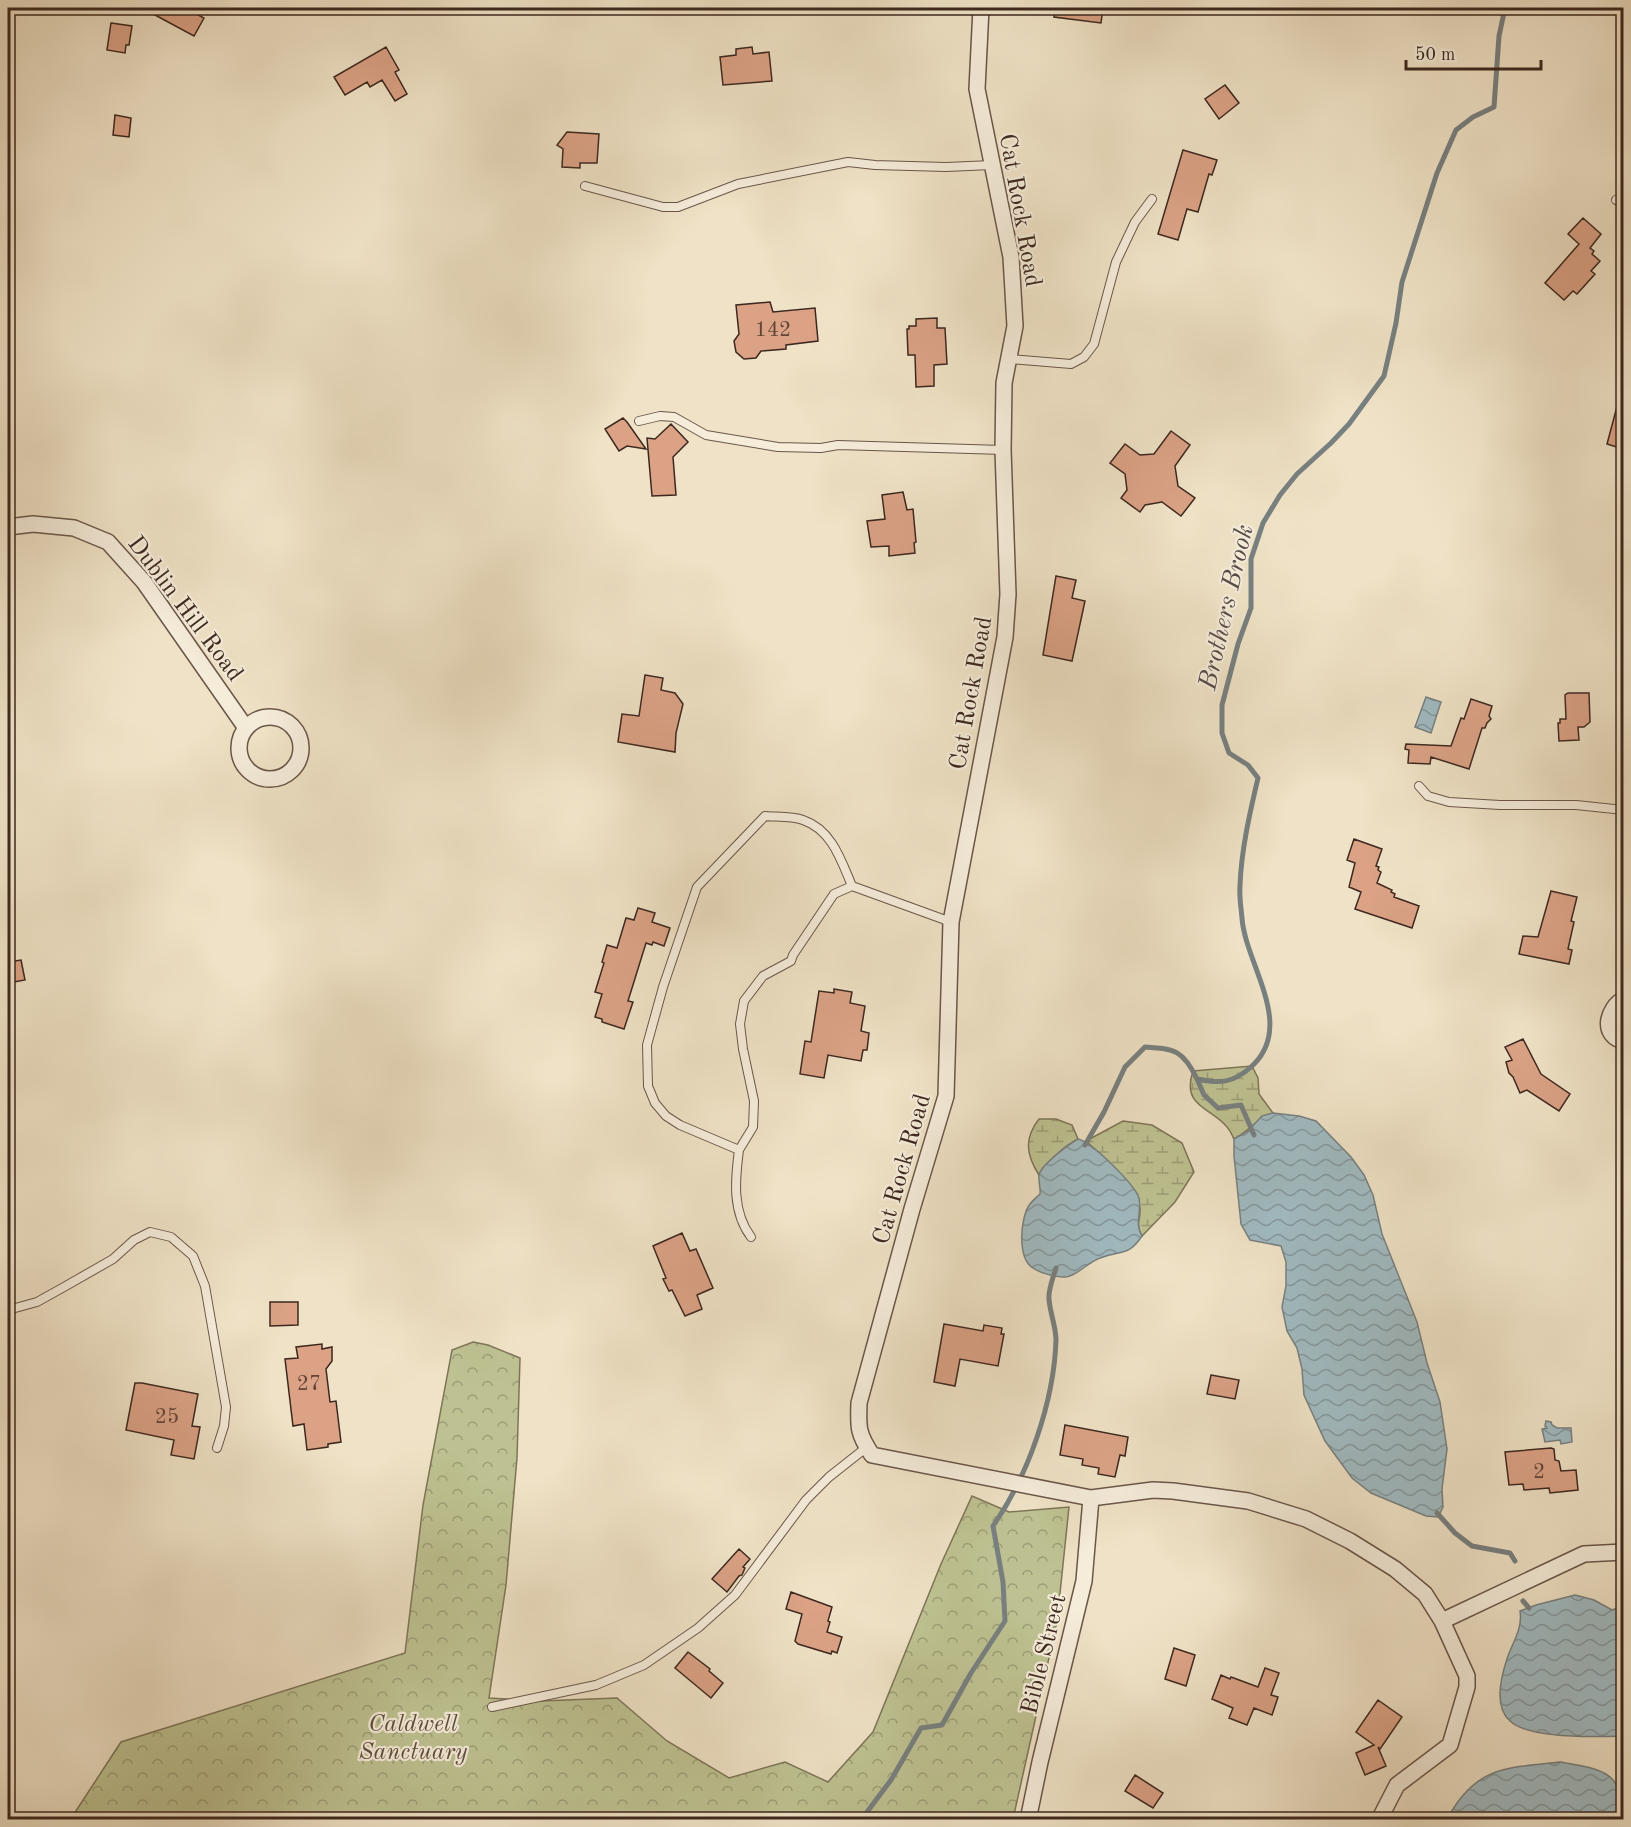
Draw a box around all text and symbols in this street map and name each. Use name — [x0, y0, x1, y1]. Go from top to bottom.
scale bar — [1406, 33, 1541, 71]
text: 50 m — [1415, 46, 1455, 64]
street label: Cat Rock Road — [994, 132, 1044, 289]
house number: 142 — [755, 320, 791, 341]
water label: Brothers Brook — [1195, 522, 1259, 694]
street label: Dublin Hill Road — [122, 532, 247, 686]
street label: Cat Rock Road — [947, 615, 997, 772]
street label: Cat Rock Road — [870, 1092, 936, 1247]
house number: 27 — [297, 1374, 321, 1395]
house number: 25 — [155, 1407, 179, 1428]
house number: 2 — [1533, 1462, 1545, 1483]
street label: Bible Street — [1018, 1592, 1071, 1717]
park label: Caldwell Sanctuary — [359, 1713, 468, 1765]

